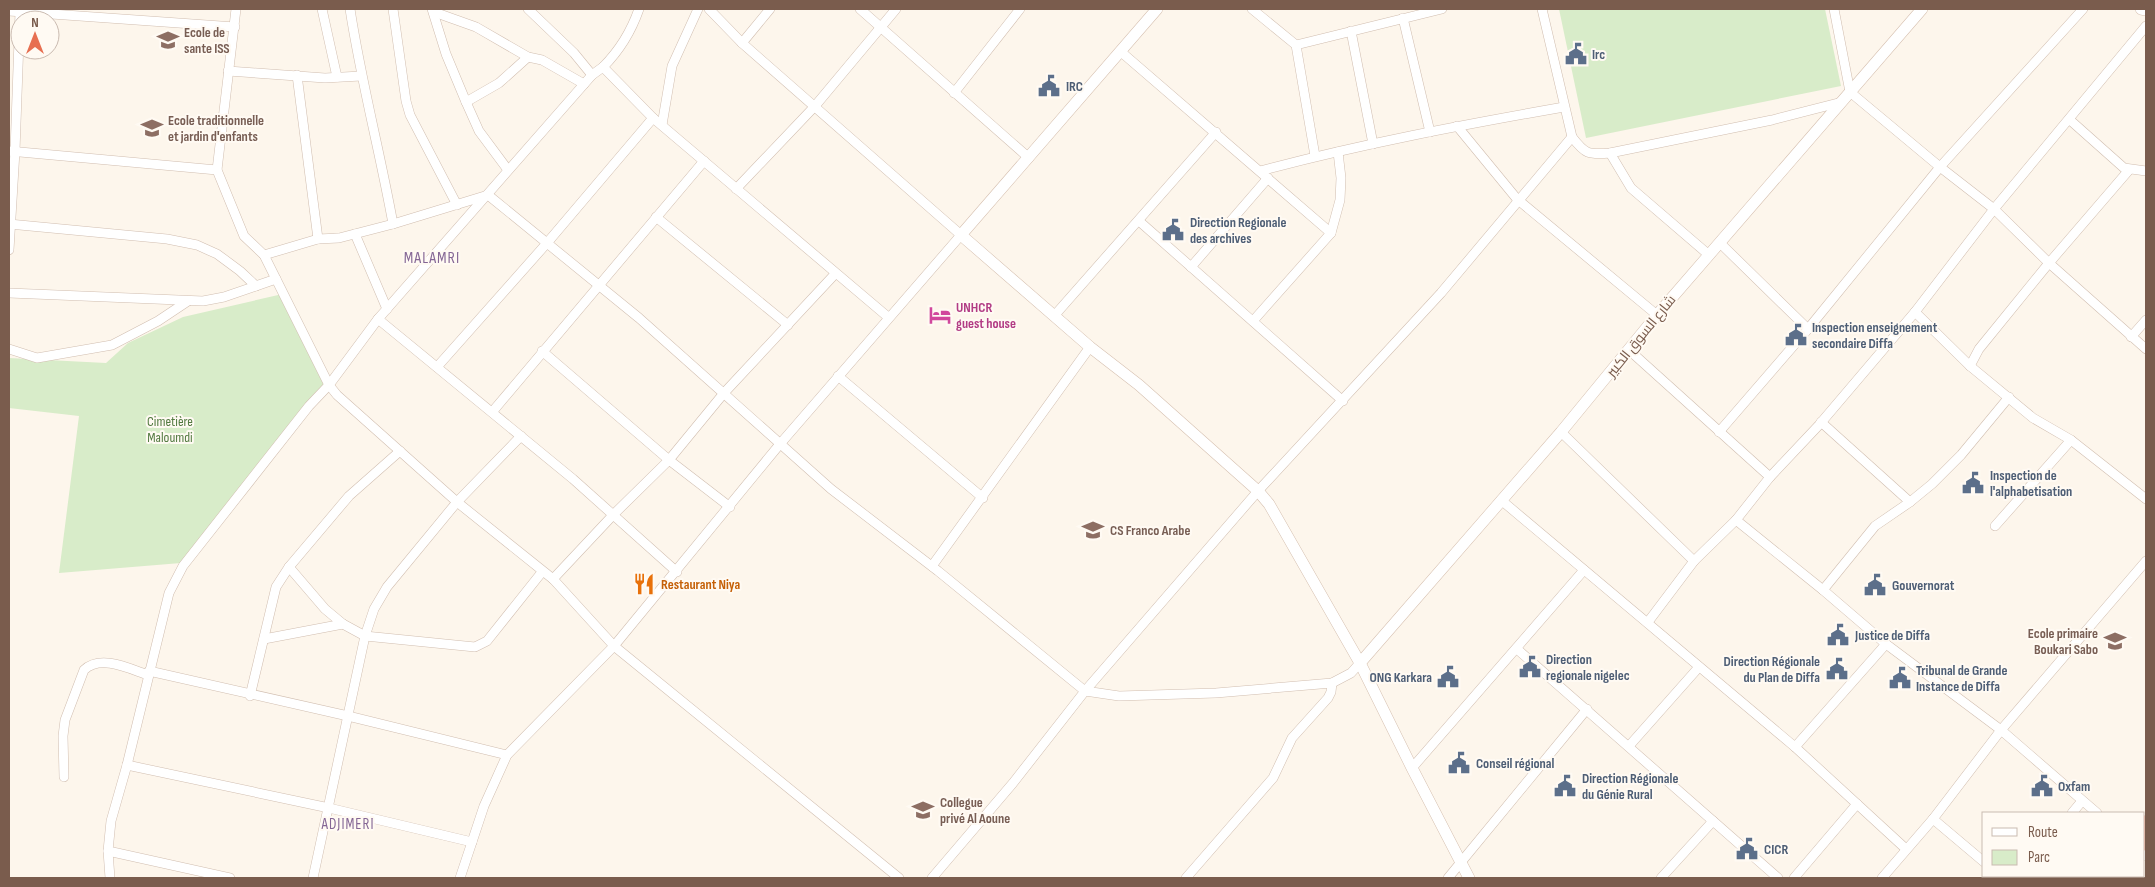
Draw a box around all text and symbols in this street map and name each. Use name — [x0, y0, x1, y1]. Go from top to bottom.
north arrow — [10, 10, 60, 60]
text: N — [31, 14, 39, 31]
place label: Ecole de sante ISS — [184, 24, 230, 57]
school or university icon: Ecole de sante ISS — [155, 27, 181, 53]
public building icon: Irc — [1563, 41, 1589, 67]
place label: Irc — [1592, 46, 1605, 63]
public building icon: IRC — [1036, 73, 1062, 99]
place label: IRC — [1066, 78, 1083, 95]
place label: Ecole traditionnelle et jardin d'enfants — [168, 112, 264, 145]
school or university icon: Ecole traditionnelle et jardin d'enfants — [139, 115, 165, 141]
place label: Direction Regionale des archives — [1190, 214, 1286, 247]
public building icon: Direction Regionale des archives — [1160, 217, 1186, 243]
district label: MALAMRI — [404, 249, 460, 268]
street label: شارع السوق الكبير — [1602, 292, 1679, 381]
place label: UNHCR guest house — [956, 299, 1016, 332]
hotel icon: UNHCR guest house — [927, 302, 953, 328]
place label: Inspection enseignement secondaire Diffa — [1812, 319, 1938, 352]
public building icon: Inspection enseignement secondaire Diffa — [1783, 322, 1809, 348]
park label: Cimetière Maloumdi — [147, 413, 193, 446]
place label: Inspection de l'alphabetisation — [1990, 467, 2072, 500]
public building icon: Inspection de l'alphabetisation — [1960, 470, 1986, 496]
school or university icon: CS Franco Arabe — [1080, 517, 1106, 543]
place label: CS Franco Arabe — [1110, 522, 1190, 539]
restaurant icon: Restaurant Niya — [631, 571, 657, 597]
public building icon: Gouvernorat — [1862, 572, 1888, 598]
place label: Restaurant Niya — [661, 576, 740, 593]
place label: Gouvernorat — [1892, 577, 1955, 594]
public building icon: Justice de Diffa — [1825, 622, 1851, 648]
place label: Ecole primaire Boukari Sabo — [2028, 625, 2098, 658]
place label: Justice de Diffa — [1854, 627, 1930, 644]
school or university icon: Ecole primaire Boukari Sabo — [2102, 628, 2128, 654]
place label: Direction regionale nigelec — [1546, 651, 1630, 684]
place label: Direction Régionale du Plan de Diffa — [1724, 653, 1820, 686]
public building icon: Direction regionale nigelec — [1517, 654, 1543, 680]
public building icon: Direction Régionale du Plan de Diffa — [1824, 656, 1850, 682]
place label: Tribunal de Grande Instance de Diffa — [1916, 662, 2007, 695]
public building icon: ONG Karkara — [1435, 664, 1461, 690]
public building icon: Tribunal de Grande Instance de Diffa — [1887, 665, 1913, 691]
place label: ONG Karkara — [1369, 669, 1432, 686]
public building icon: Conseil régional — [1446, 750, 1472, 776]
place label: Conseil régional — [1476, 755, 1555, 772]
place label: Direction Régionale du Génie Rural — [1582, 770, 1678, 803]
public building icon: Direction Régionale du Génie Rural — [1552, 773, 1578, 799]
public building icon: Oxfam — [2029, 773, 2055, 799]
place label: Oxfam — [2058, 778, 2090, 795]
place label: Collegue privé Al Aoune — [940, 794, 1010, 827]
school or university icon: Collegue privé Al Aoune — [910, 797, 936, 823]
legend — [1982, 812, 2145, 877]
district label: ADJIMERI — [321, 815, 374, 834]
text: Route — [2028, 823, 2058, 842]
public building icon: CICR — [1734, 836, 1760, 862]
place label: CICR — [1764, 841, 1788, 858]
text: Parc — [2028, 848, 2050, 867]

